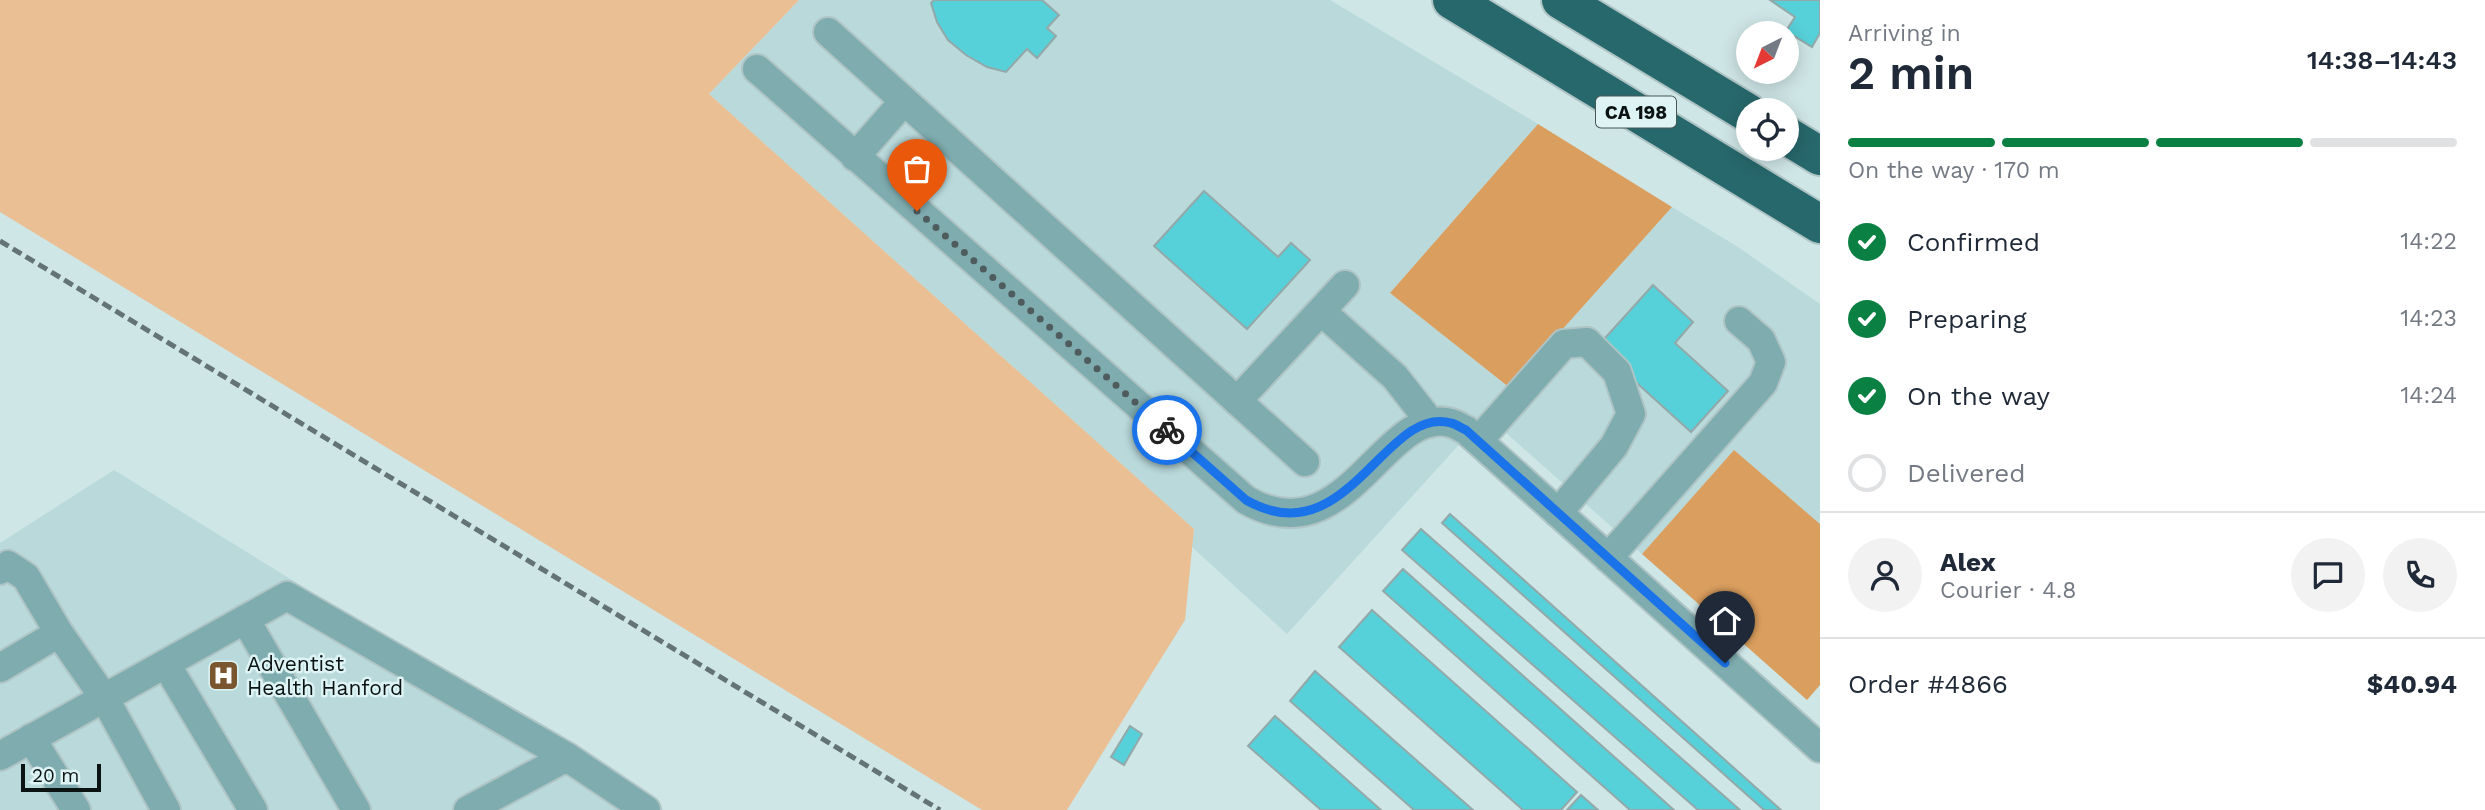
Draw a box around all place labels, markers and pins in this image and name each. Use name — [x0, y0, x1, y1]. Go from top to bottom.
pin — [887, 139, 947, 211]
pin — [1695, 591, 1755, 663]
place label: Adventist Health Hanford — [247, 651, 403, 700]
hospital icon: Adventist Health Hanford — [207, 659, 241, 693]

